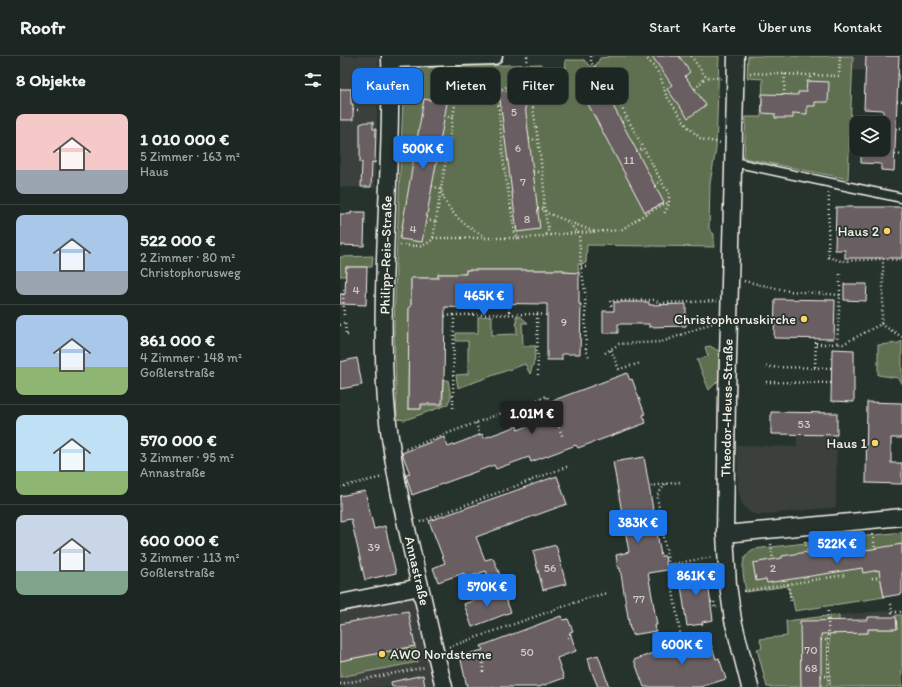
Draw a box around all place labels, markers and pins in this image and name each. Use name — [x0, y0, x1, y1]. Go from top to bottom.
pin: 500K € — [390, 136, 456, 170]
place label: Haus 2 — [838, 223, 880, 240]
marker: Haus 2 — [882, 226, 892, 236]
pin: 465K € — [451, 283, 517, 317]
place label: Christophoruskirche — [674, 311, 796, 328]
marker: Christophoruskirche — [799, 314, 809, 324]
pin: 1.01M € — [495, 401, 569, 435]
place label: Haus 1 — [826, 435, 867, 452]
marker: Haus 1 — [870, 438, 880, 448]
pin: 383K € — [605, 510, 671, 544]
pin: 522K € — [804, 531, 870, 565]
pin: 861K € — [663, 563, 729, 597]
pin: 570K € — [454, 574, 520, 608]
pin: 600K € — [649, 632, 715, 666]
place label: AWO Nordsterne — [390, 646, 492, 663]
marker: AWO Nordsterne — [377, 649, 387, 659]

